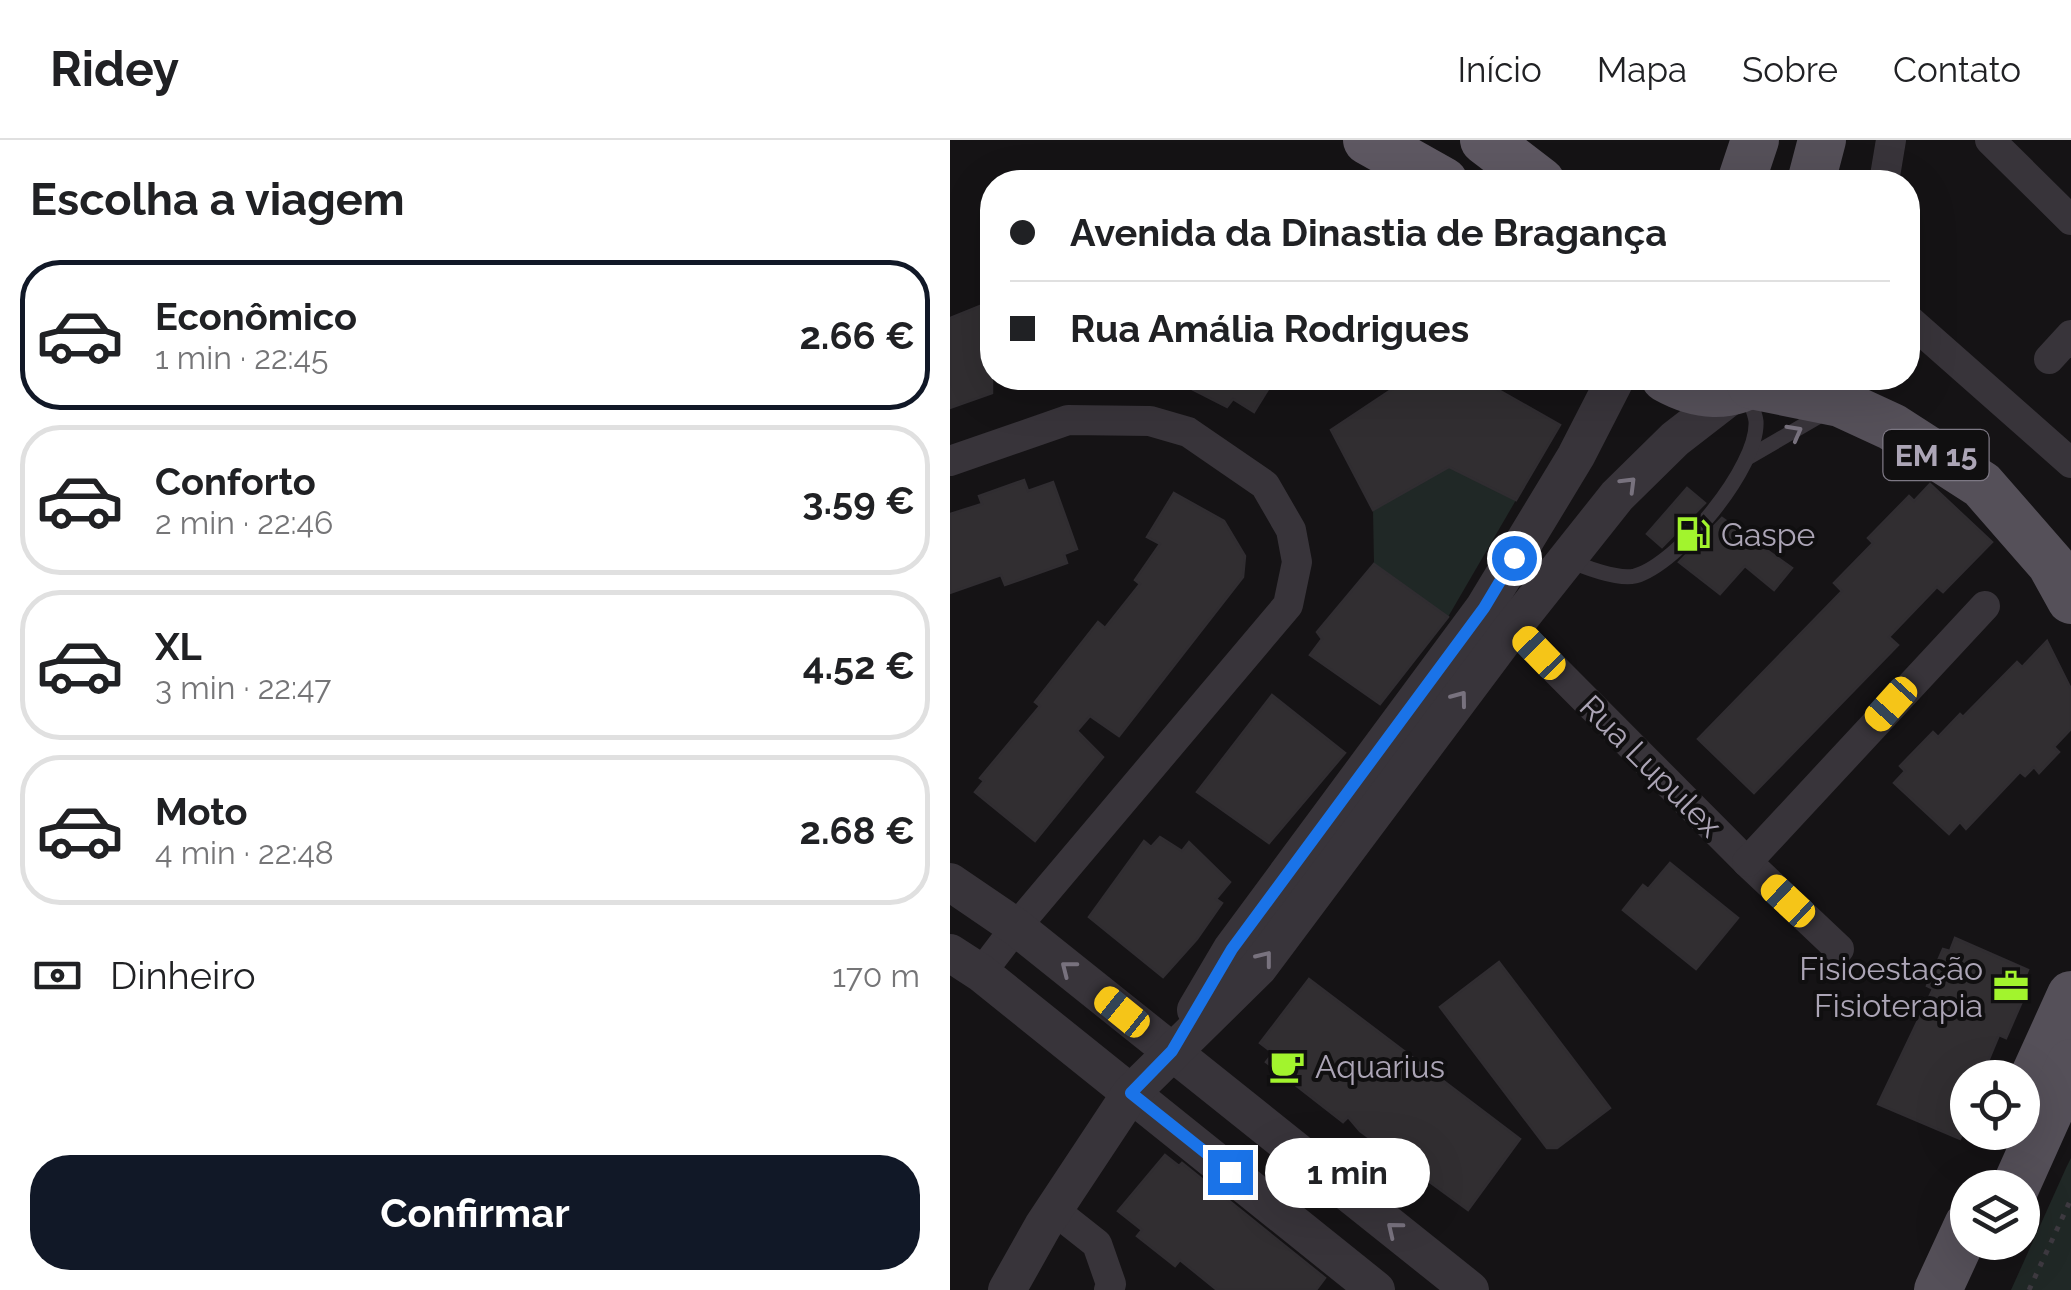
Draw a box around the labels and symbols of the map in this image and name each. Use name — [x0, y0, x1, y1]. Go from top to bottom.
one-way arrow — [1785, 424, 1803, 444]
road number: EM 15 — [1884, 430, 1988, 480]
one-way arrow — [1617, 478, 1635, 496]
fuel station icon: Gaspe — [1674, 515, 1712, 553]
place label: Gaspe — [1721, 516, 1815, 553]
route start — [1492, 536, 1537, 581]
car — [1507, 621, 1571, 685]
car — [1860, 672, 1922, 736]
street label: Rua Lupulex — [1573, 688, 1729, 844]
one-way arrow — [1449, 691, 1466, 709]
car — [1756, 870, 1820, 932]
place label: Fisioestação Fisioterapia — [1799, 950, 1983, 1024]
one-way arrow — [1254, 951, 1271, 969]
one-way arrow — [1062, 963, 1080, 980]
office icon: Fisioestação Fisioterapia — [1992, 967, 2030, 1005]
car — [1089, 981, 1155, 1043]
cafe icon: Aquarius — [1268, 1047, 1306, 1085]
place label: Aquarius — [1315, 1048, 1445, 1085]
callout: 1 min — [1265, 1137, 1430, 1207]
route end — [1208, 1150, 1253, 1195]
one-way arrow — [1388, 1223, 1406, 1241]

